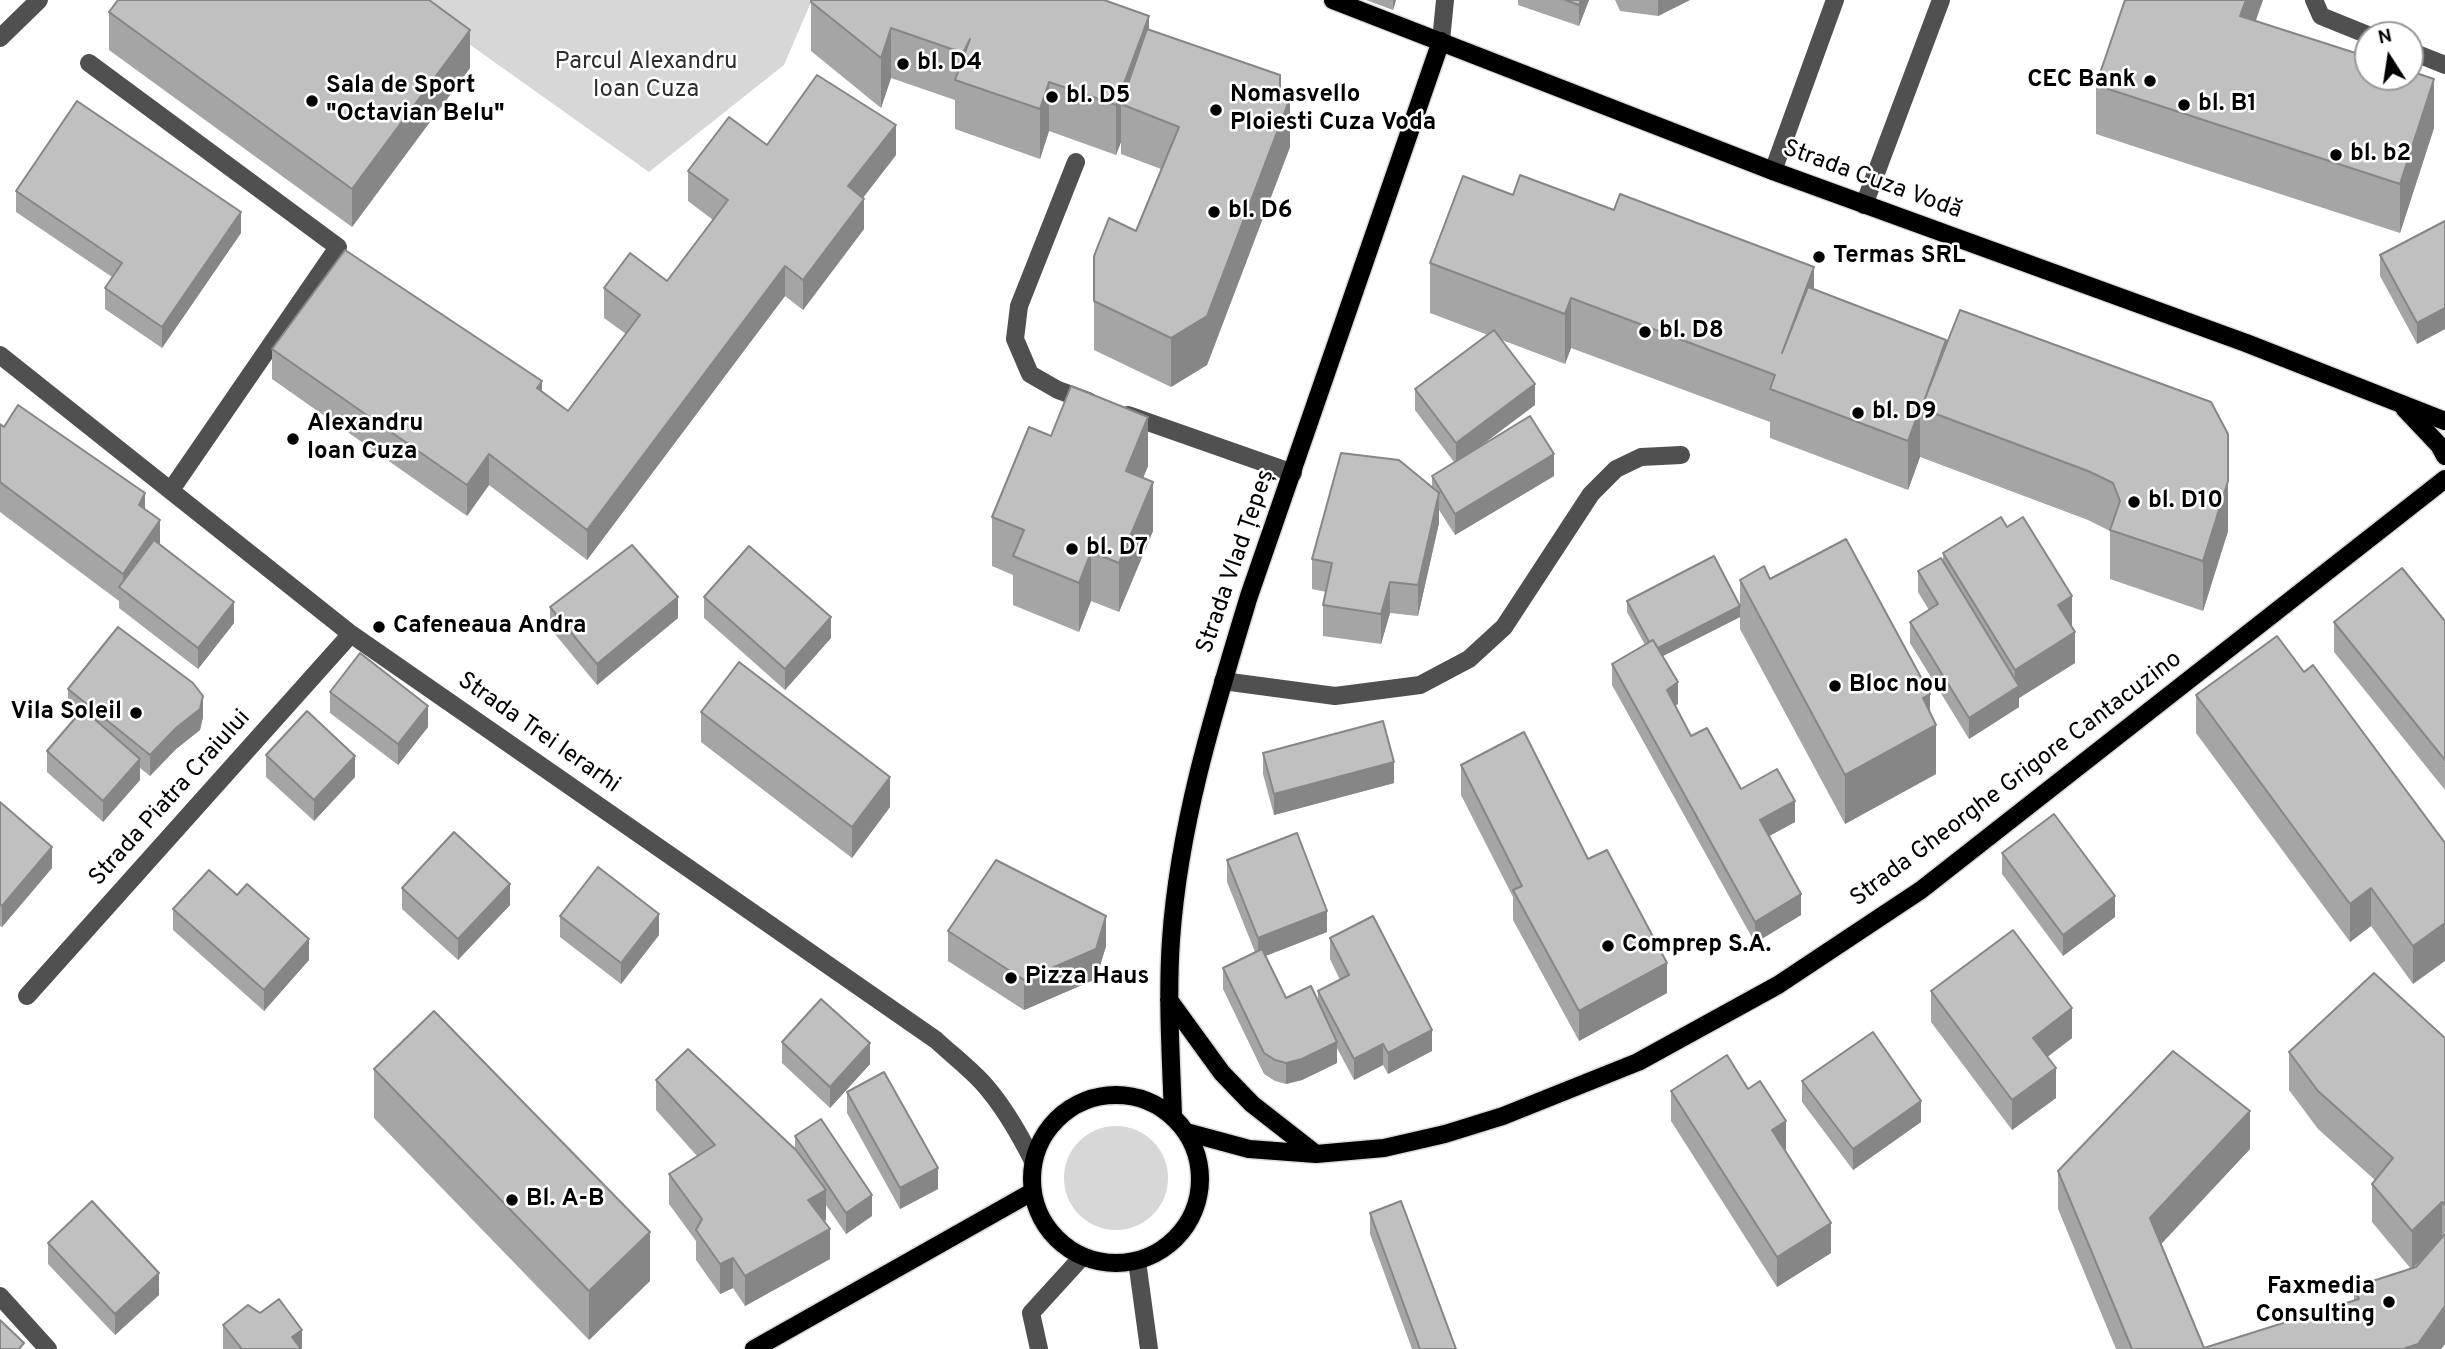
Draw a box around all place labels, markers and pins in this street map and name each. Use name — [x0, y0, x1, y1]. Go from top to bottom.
place label: bl. D4 — [917, 50, 982, 78]
marker: bl. D4 — [895, 56, 911, 72]
place label: CEC Bank — [2027, 67, 2136, 95]
place label: Sala de Sport "Octavian Belu" — [326, 73, 505, 129]
marker: CEC Bank — [2142, 73, 2158, 89]
place label: Nomasvello Ploiesti Cuza Voda — [1230, 82, 1436, 138]
place label: bl. D5 — [1066, 83, 1130, 111]
marker: bl. D5 — [1044, 89, 1060, 105]
place label: bl. B1 — [2198, 91, 2257, 119]
marker: Sala de Sport "Octavian Belu" — [304, 93, 320, 109]
marker: bl. B1 — [2176, 97, 2192, 113]
marker: Nomasvello Ploiesti Cuza Voda — [1208, 102, 1224, 118]
place label: bl. b2 — [2350, 141, 2411, 169]
marker: bl. b2 — [2328, 147, 2344, 163]
place label: bl. D6 — [1228, 198, 1292, 226]
marker: bl. D6 — [1206, 204, 1222, 220]
place label: Termas SRL — [1833, 243, 1966, 271]
marker: Termas SRL — [1811, 249, 1827, 265]
place label: bl. D8 — [1659, 318, 1724, 346]
marker: bl. D8 — [1637, 324, 1653, 340]
place label: bl. D9 — [1872, 399, 1936, 427]
marker: bl. D9 — [1850, 405, 1866, 421]
place label: Alexandru Ioan Cuza — [307, 411, 423, 467]
marker: Alexandru Ioan Cuza — [285, 431, 301, 447]
place label: bl. D10 — [2148, 488, 2223, 516]
marker: bl. D10 — [2126, 494, 2142, 510]
place label: bl. D7 — [1086, 535, 1148, 563]
marker: bl. D7 — [1064, 541, 1080, 557]
place label: Cafeneaua Andra — [393, 613, 586, 641]
marker: Cafeneaua Andra — [371, 619, 387, 635]
place label: Bloc nou — [1849, 672, 1947, 700]
marker: Bloc nou — [1827, 678, 1843, 694]
place label: Vila Soleil — [10, 699, 122, 727]
marker: Vila Soleil — [128, 705, 144, 721]
place label: Comprep S.A. — [1622, 932, 1771, 960]
marker: Comprep S.A. — [1600, 938, 1616, 954]
place label: Pizza Haus — [1025, 964, 1149, 992]
marker: Pizza Haus — [1003, 970, 1019, 986]
place label: Bl. A-B — [526, 1186, 605, 1214]
marker: Bl. A-B — [504, 1192, 520, 1208]
place label: Faxmedia Consulting — [2255, 1274, 2375, 1330]
marker: Faxmedia Consulting — [2381, 1294, 2397, 1310]

